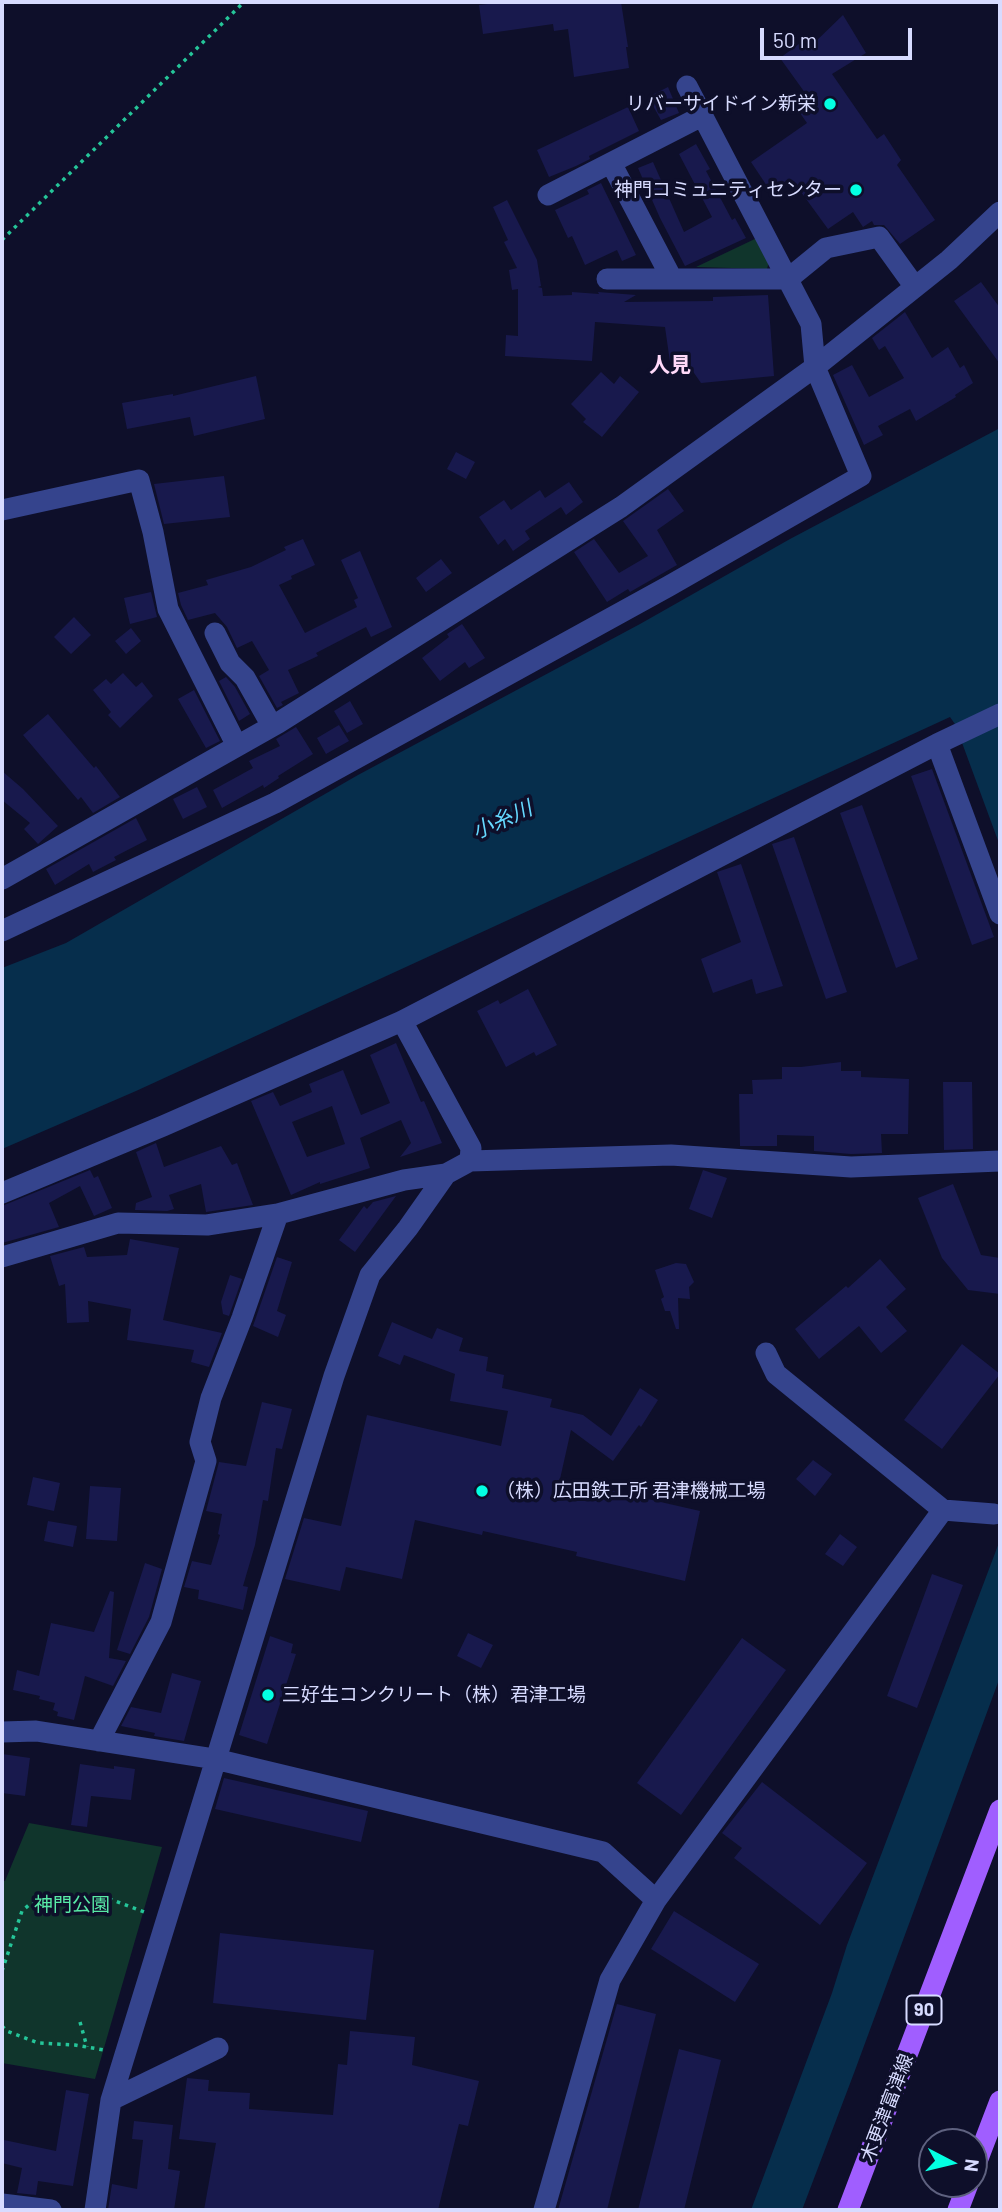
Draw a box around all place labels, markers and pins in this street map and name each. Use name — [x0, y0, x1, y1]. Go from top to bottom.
place label: リバーサイドイン新栄 — [626, 93, 816, 115]
marker: リバーサイドイン新栄 — [822, 96, 838, 112]
place label: 神門コミュニティセンター — [614, 179, 842, 201]
marker: 神門コミュニティセンター — [848, 182, 864, 198]
place label: （株）広田鉄工所 君津機械工場 — [496, 1480, 766, 1502]
marker: （株）広田鉄工所 君津機械工場 — [474, 1483, 490, 1499]
place label: 三好生コンクリート（株）君津工場 — [282, 1684, 586, 1706]
marker: 三好生コンクリート（株）君津工場 — [260, 1687, 276, 1703]

